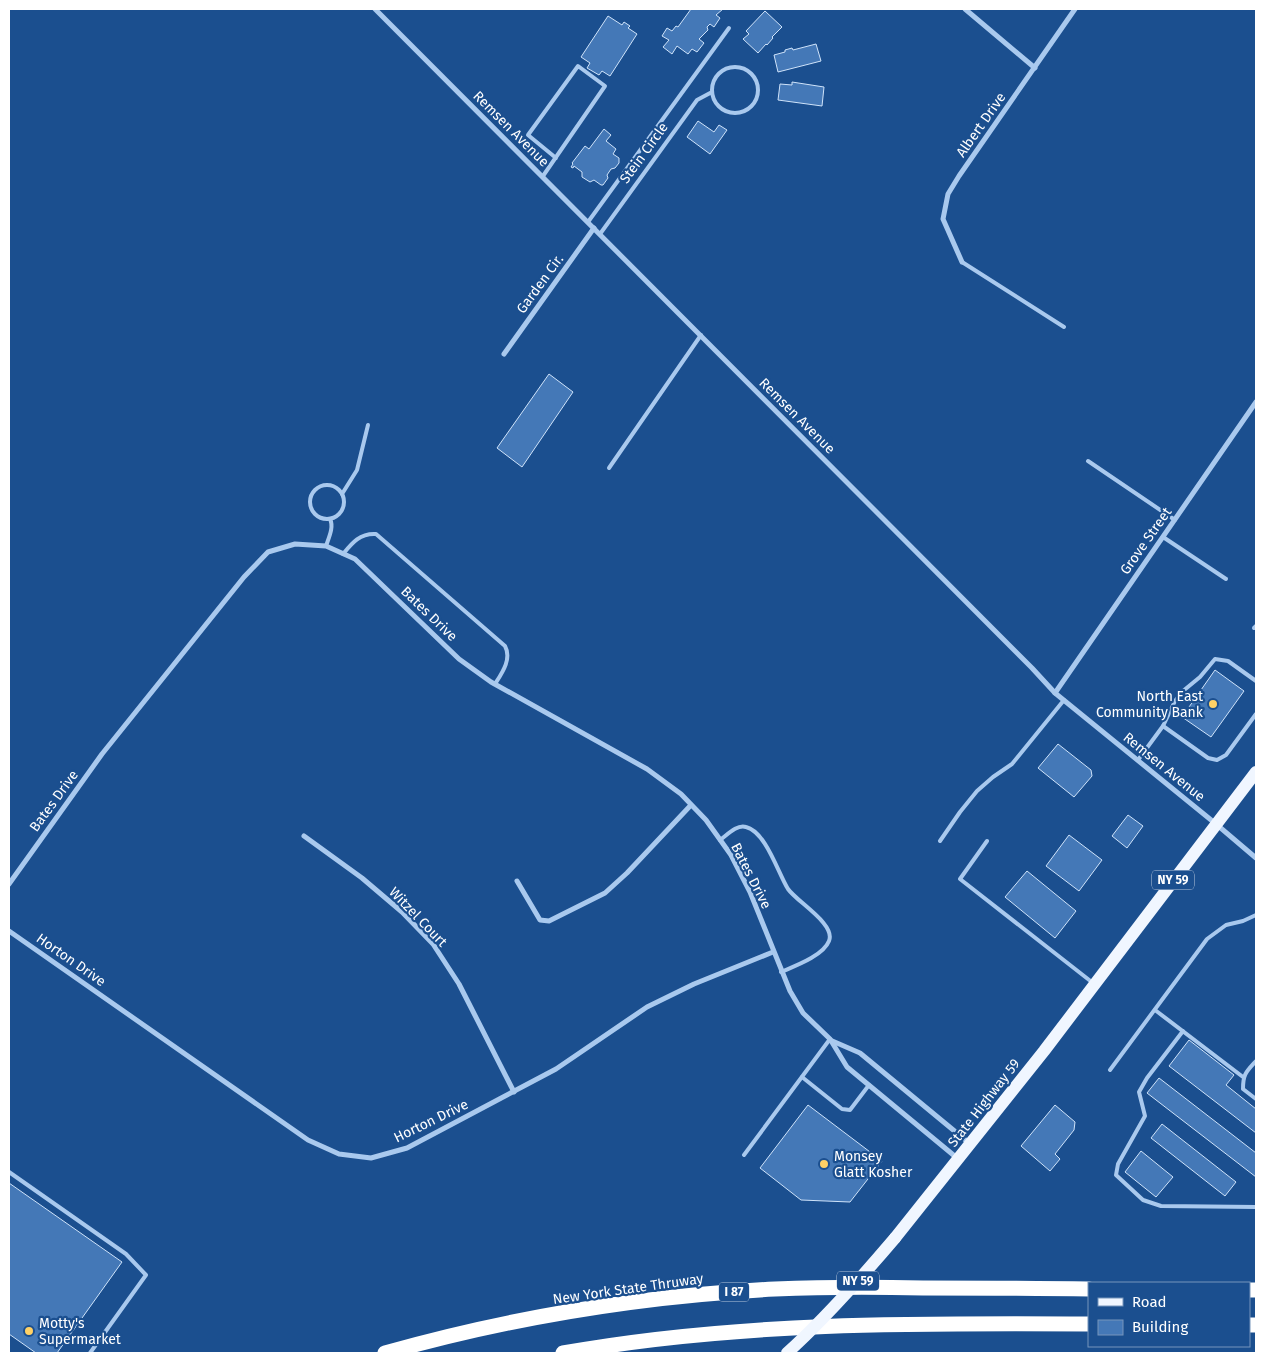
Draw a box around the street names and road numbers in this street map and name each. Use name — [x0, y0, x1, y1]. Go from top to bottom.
street label: Remsen Avenue — [469, 87, 553, 171]
street label: Albert Drive — [953, 89, 1009, 161]
street label: Stein Circle — [616, 119, 672, 187]
street label: Garden Cir. — [513, 251, 567, 317]
street label: Remsen Avenue — [755, 374, 839, 458]
street label: Grove Street — [1117, 503, 1176, 578]
street label: Bates Drive — [397, 583, 461, 645]
street label: Remsen Avenue — [1120, 729, 1208, 805]
street label: Bates Drive — [26, 767, 82, 835]
street label: Bates Drive — [727, 840, 775, 912]
road number: NY 59 — [1152, 870, 1194, 890]
street label: Witzel Court — [385, 884, 451, 951]
street label: Horton Drive — [33, 930, 109, 990]
street label: State Highway 59 — [944, 1055, 1024, 1151]
street label: Horton Drive — [391, 1096, 471, 1146]
street label: New York State Thruway — [552, 1270, 704, 1308]
road number: NY 59 — [837, 1272, 879, 1290]
road number: I 87 — [719, 1282, 749, 1301]

